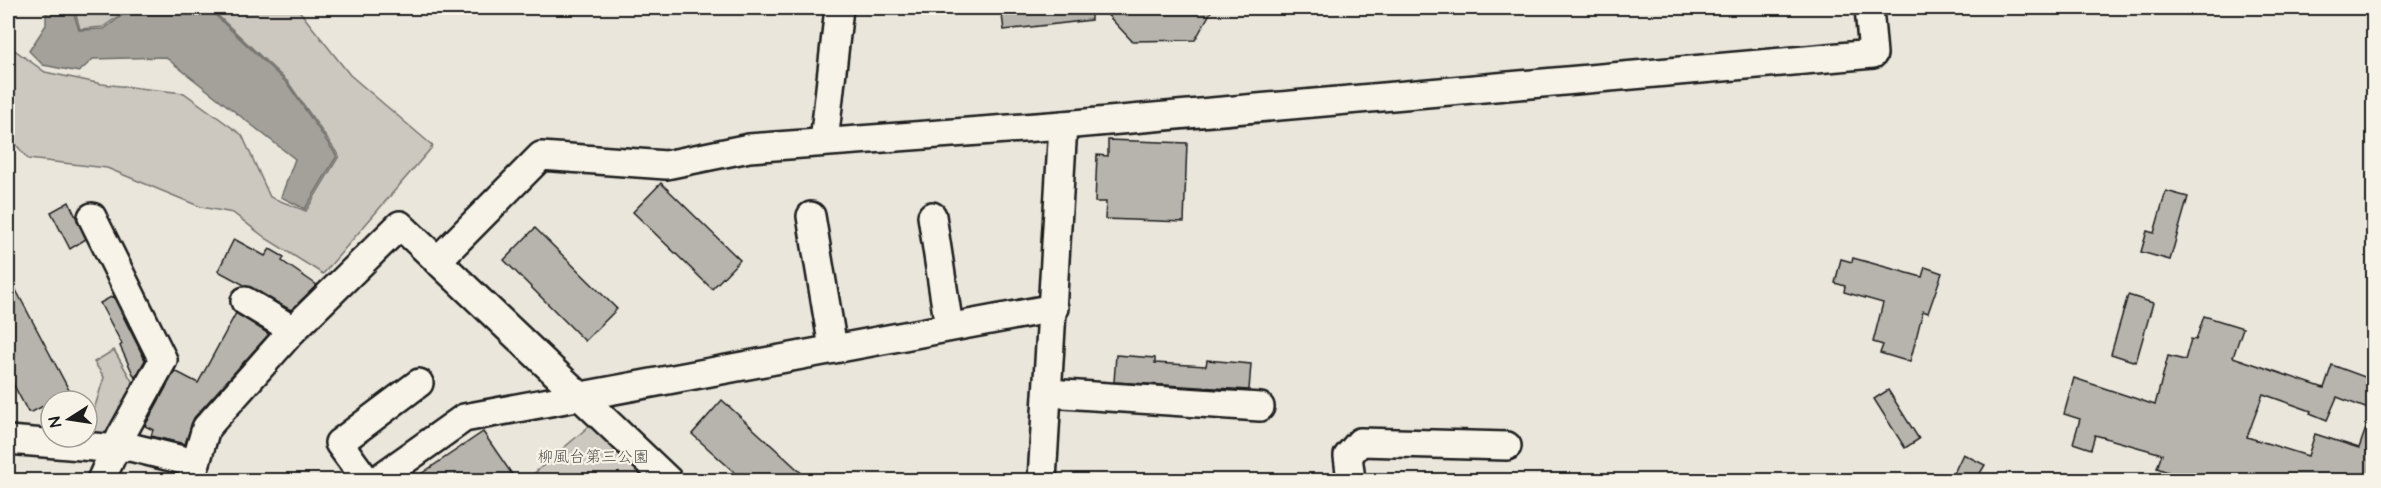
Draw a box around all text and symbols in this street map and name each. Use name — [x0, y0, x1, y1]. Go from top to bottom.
north arrow — [39, 389, 99, 449]
text: N — [44, 415, 67, 429]
park label: 柳風台第三公園 — [537, 446, 649, 468]

